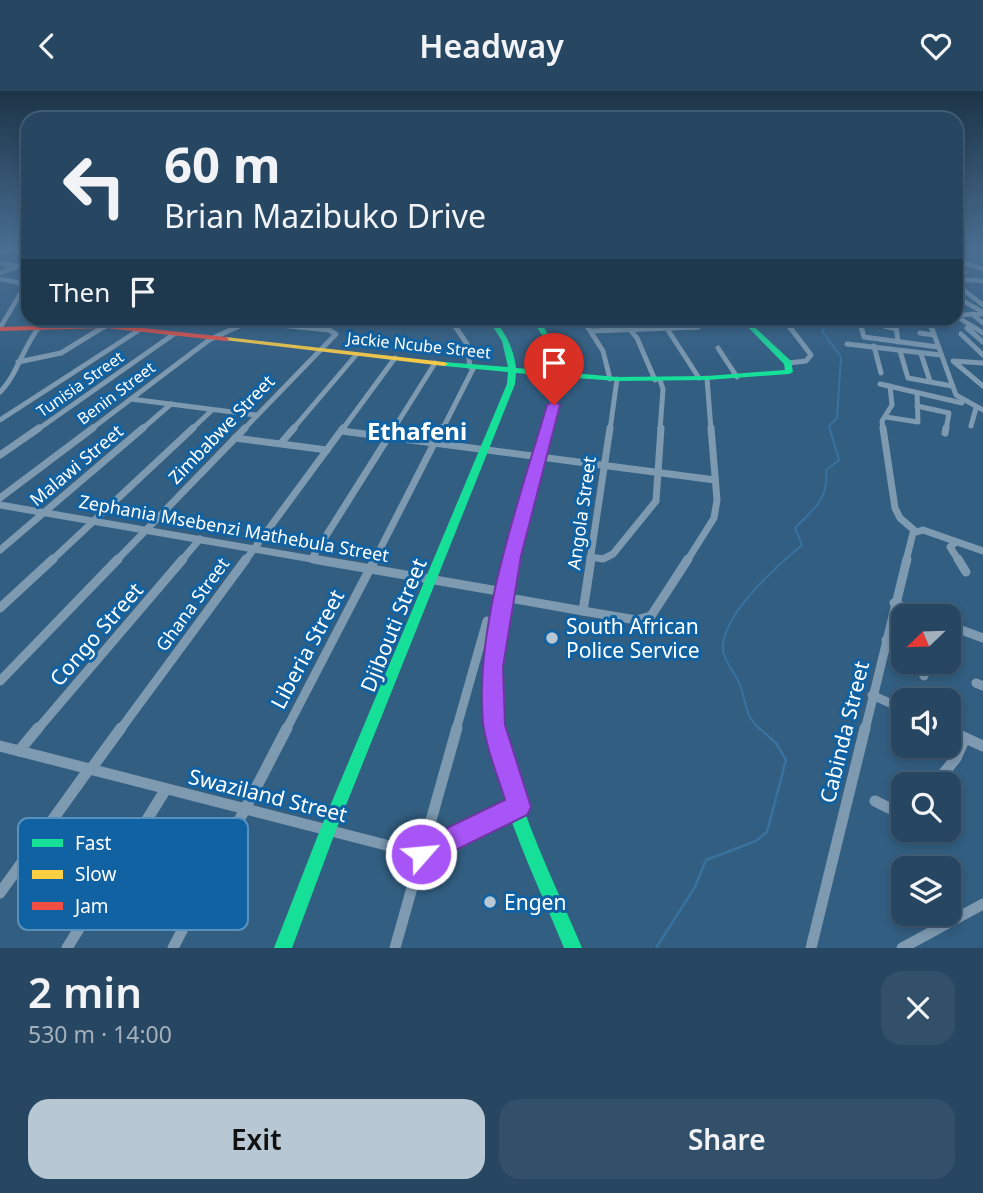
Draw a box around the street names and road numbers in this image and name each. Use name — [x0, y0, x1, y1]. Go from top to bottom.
street label: Jackie Ncube Street — [344, 326, 492, 364]
street label: Tunisia Street — [32, 346, 128, 422]
street label: Benin Street — [73, 356, 160, 430]
street label: Zimbabwe Street — [163, 369, 280, 489]
street label: Malawi Street — [24, 419, 128, 511]
street label: Angola Street — [561, 454, 601, 571]
street label: Zephania Msebenzi Mathebula Street — [77, 489, 391, 567]
street label: Ghana Street — [150, 552, 234, 656]
street label: Djibouti Street — [353, 554, 433, 696]
street label: Congo Street — [43, 576, 149, 692]
street label: Liberia Street — [264, 584, 350, 713]
street label: Cabinda Street — [813, 658, 875, 806]
street label: Swaziland Street — [186, 762, 351, 828]

